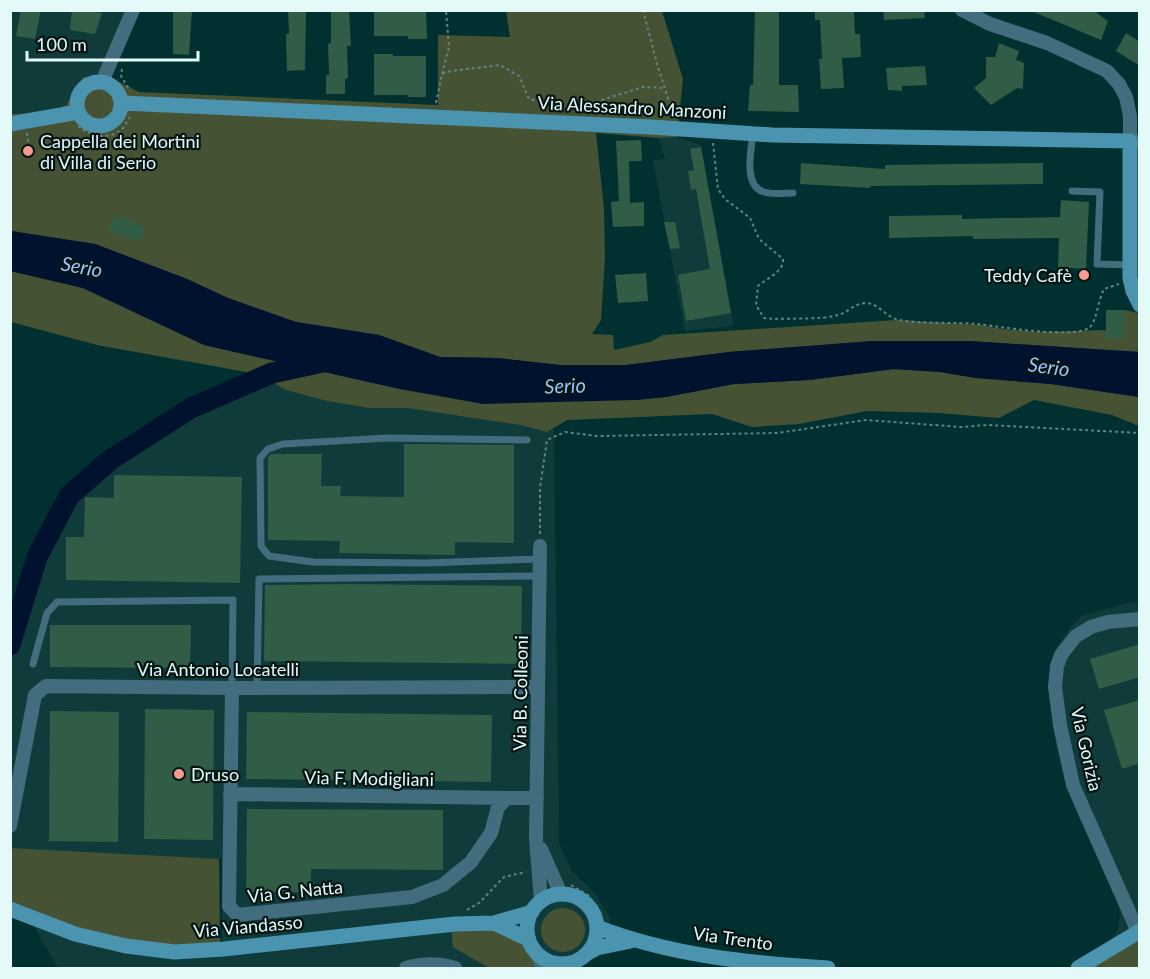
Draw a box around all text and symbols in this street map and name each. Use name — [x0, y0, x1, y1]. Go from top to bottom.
scale bar — [27, 24, 198, 62]
text: 100 m — [36, 33, 87, 55]
street label: Via Alessandro Manzoni — [537, 91, 727, 123]
place label: Cappella dei Mortini di Villa di Serio — [40, 130, 200, 173]
marker: Cappella dei Mortini di Villa di Serio — [21, 144, 35, 158]
water label: Serio — [59, 251, 105, 281]
place label: Teddy Cafè — [984, 264, 1072, 286]
marker: Teddy Cafè — [1077, 268, 1091, 282]
water label: Serio — [1027, 351, 1071, 381]
water label: Serio — [544, 372, 586, 398]
street label: Via B. Colleoni — [508, 635, 532, 751]
street label: Via Antonio Locatelli — [137, 658, 299, 680]
street label: Via Gorizia — [1067, 705, 1107, 793]
place label: Druso — [191, 763, 239, 785]
street label: Via F. Modigliani — [304, 766, 434, 790]
marker: Druso — [172, 767, 186, 781]
street label: Via G. Natta — [246, 875, 344, 907]
street label: Via Viandasso — [192, 910, 304, 942]
street label: Via Trento — [692, 922, 774, 954]

